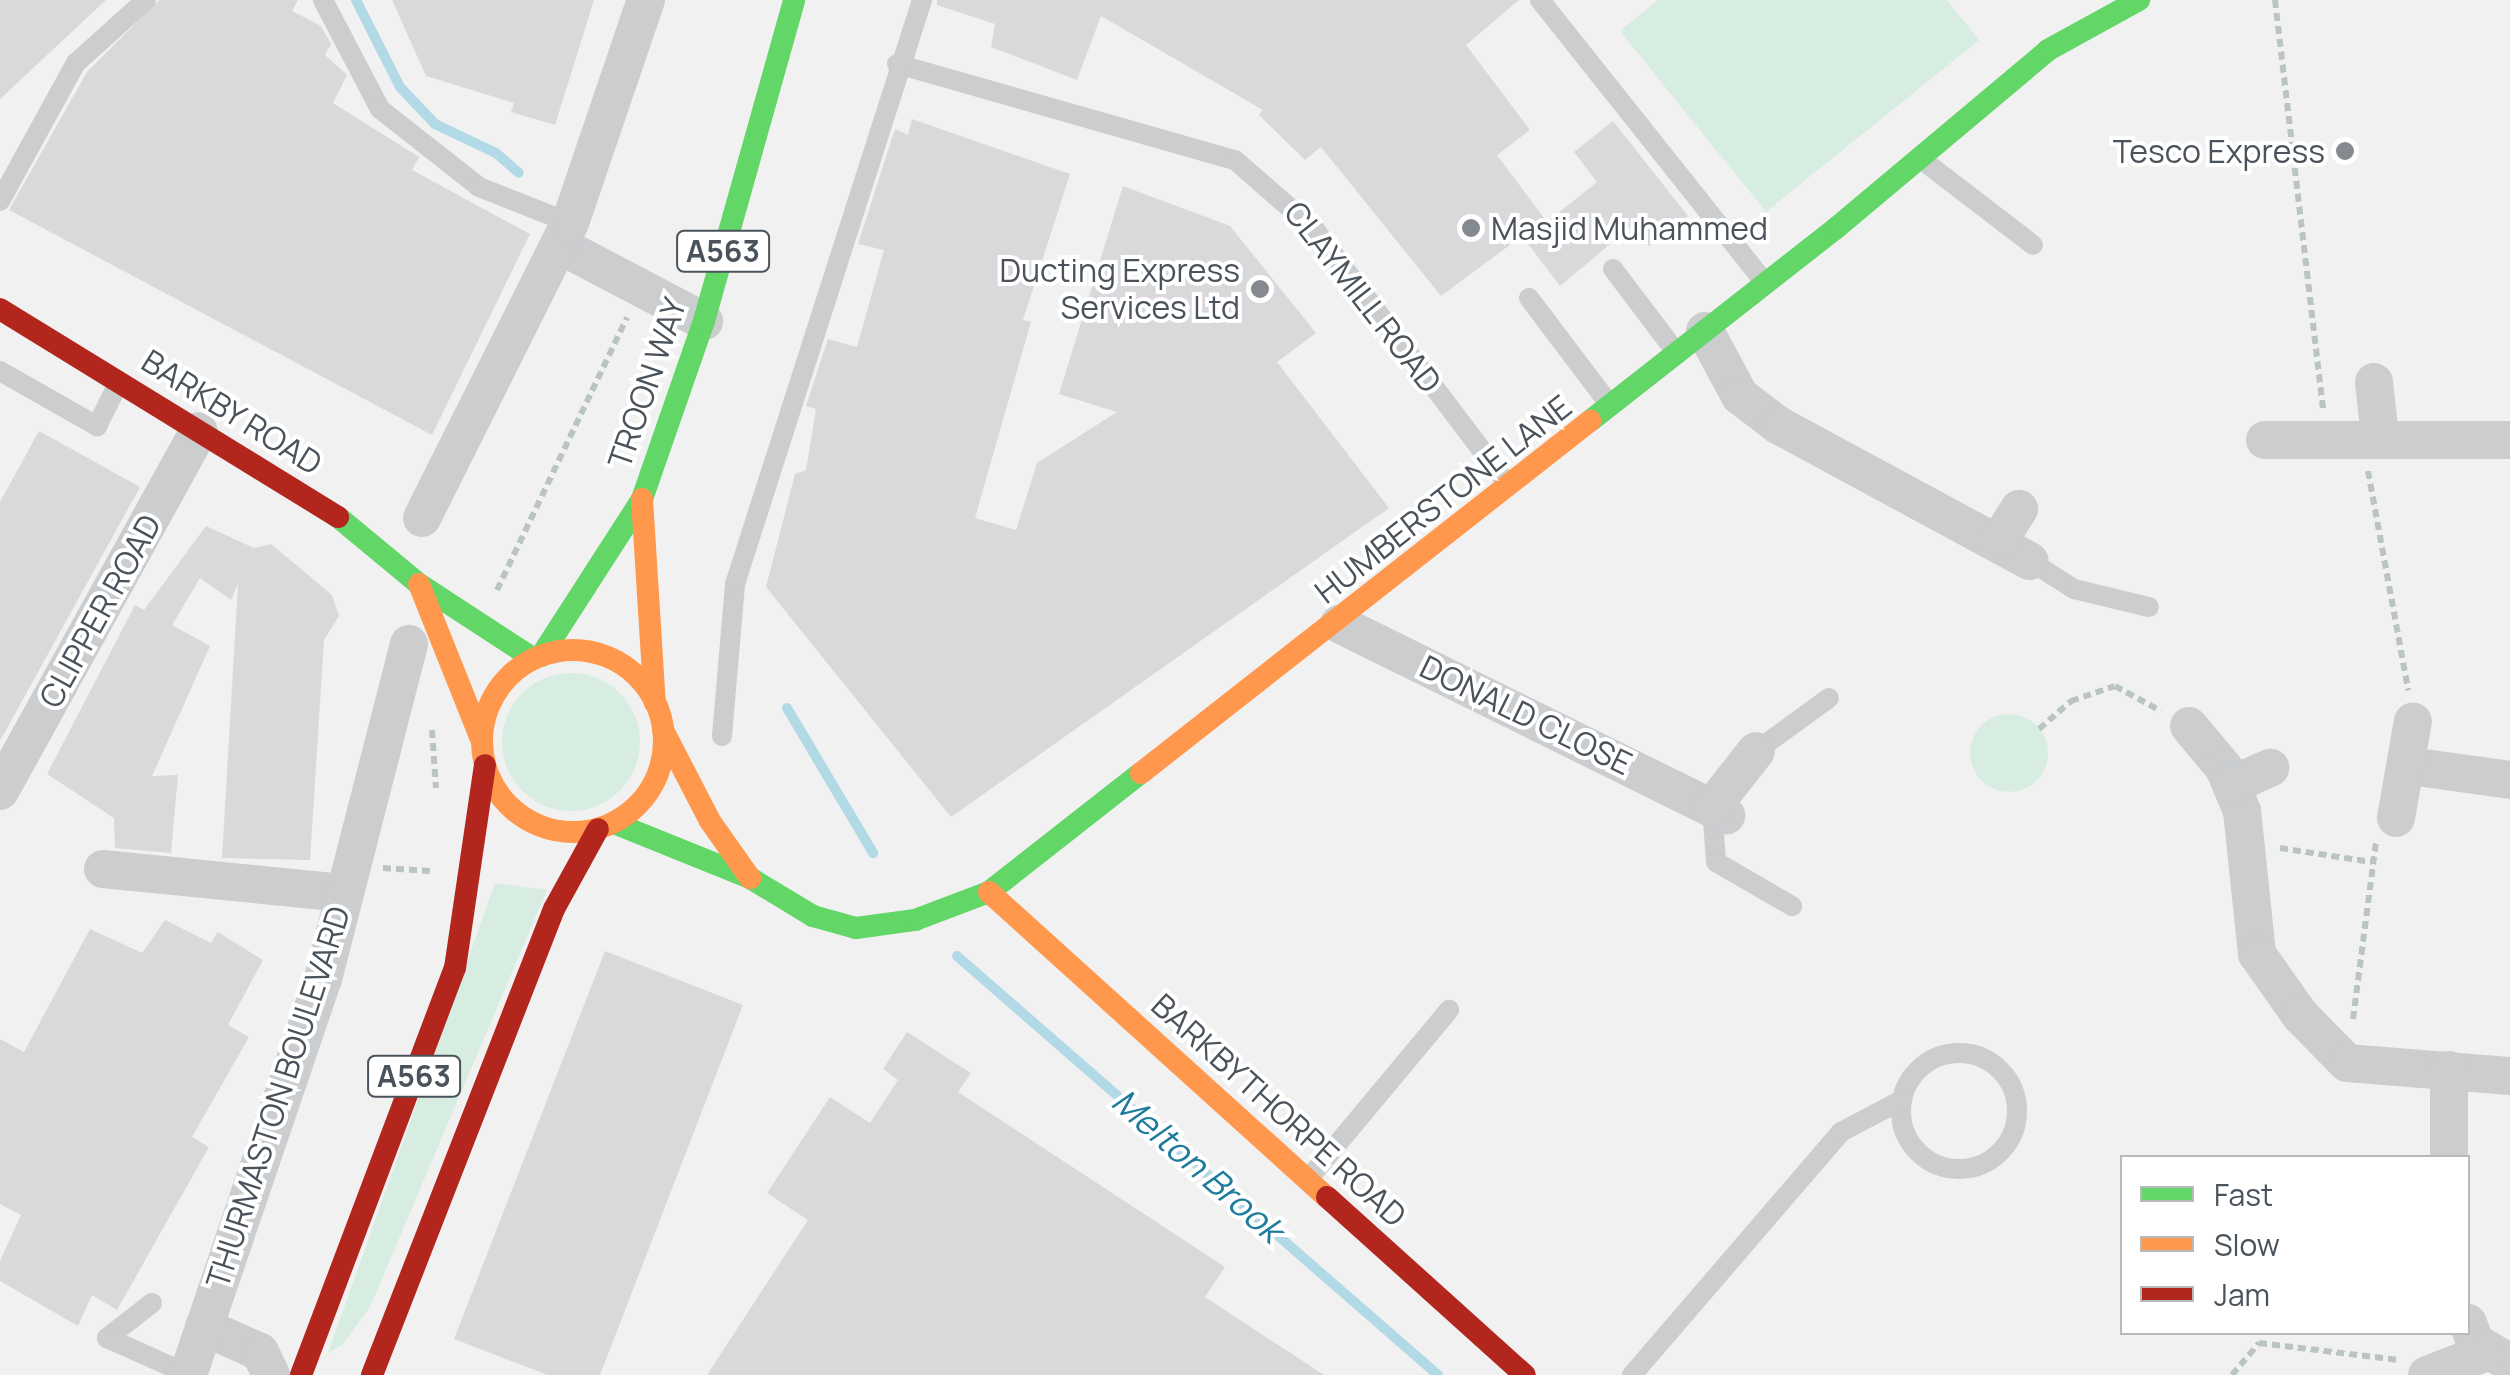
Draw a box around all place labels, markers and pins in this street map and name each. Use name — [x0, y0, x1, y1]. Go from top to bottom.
place label: Tesco Express — [2113, 132, 2325, 170]
marker: Tesco Express — [2334, 140, 2356, 162]
place label: Masjid Muhammed — [1491, 209, 1768, 247]
marker: Masjid Muhammed — [1460, 217, 1482, 239]
place label: Ducting Express Services Ltd — [1000, 252, 1240, 327]
marker: Ducting Express Services Ltd — [1249, 278, 1271, 300]

